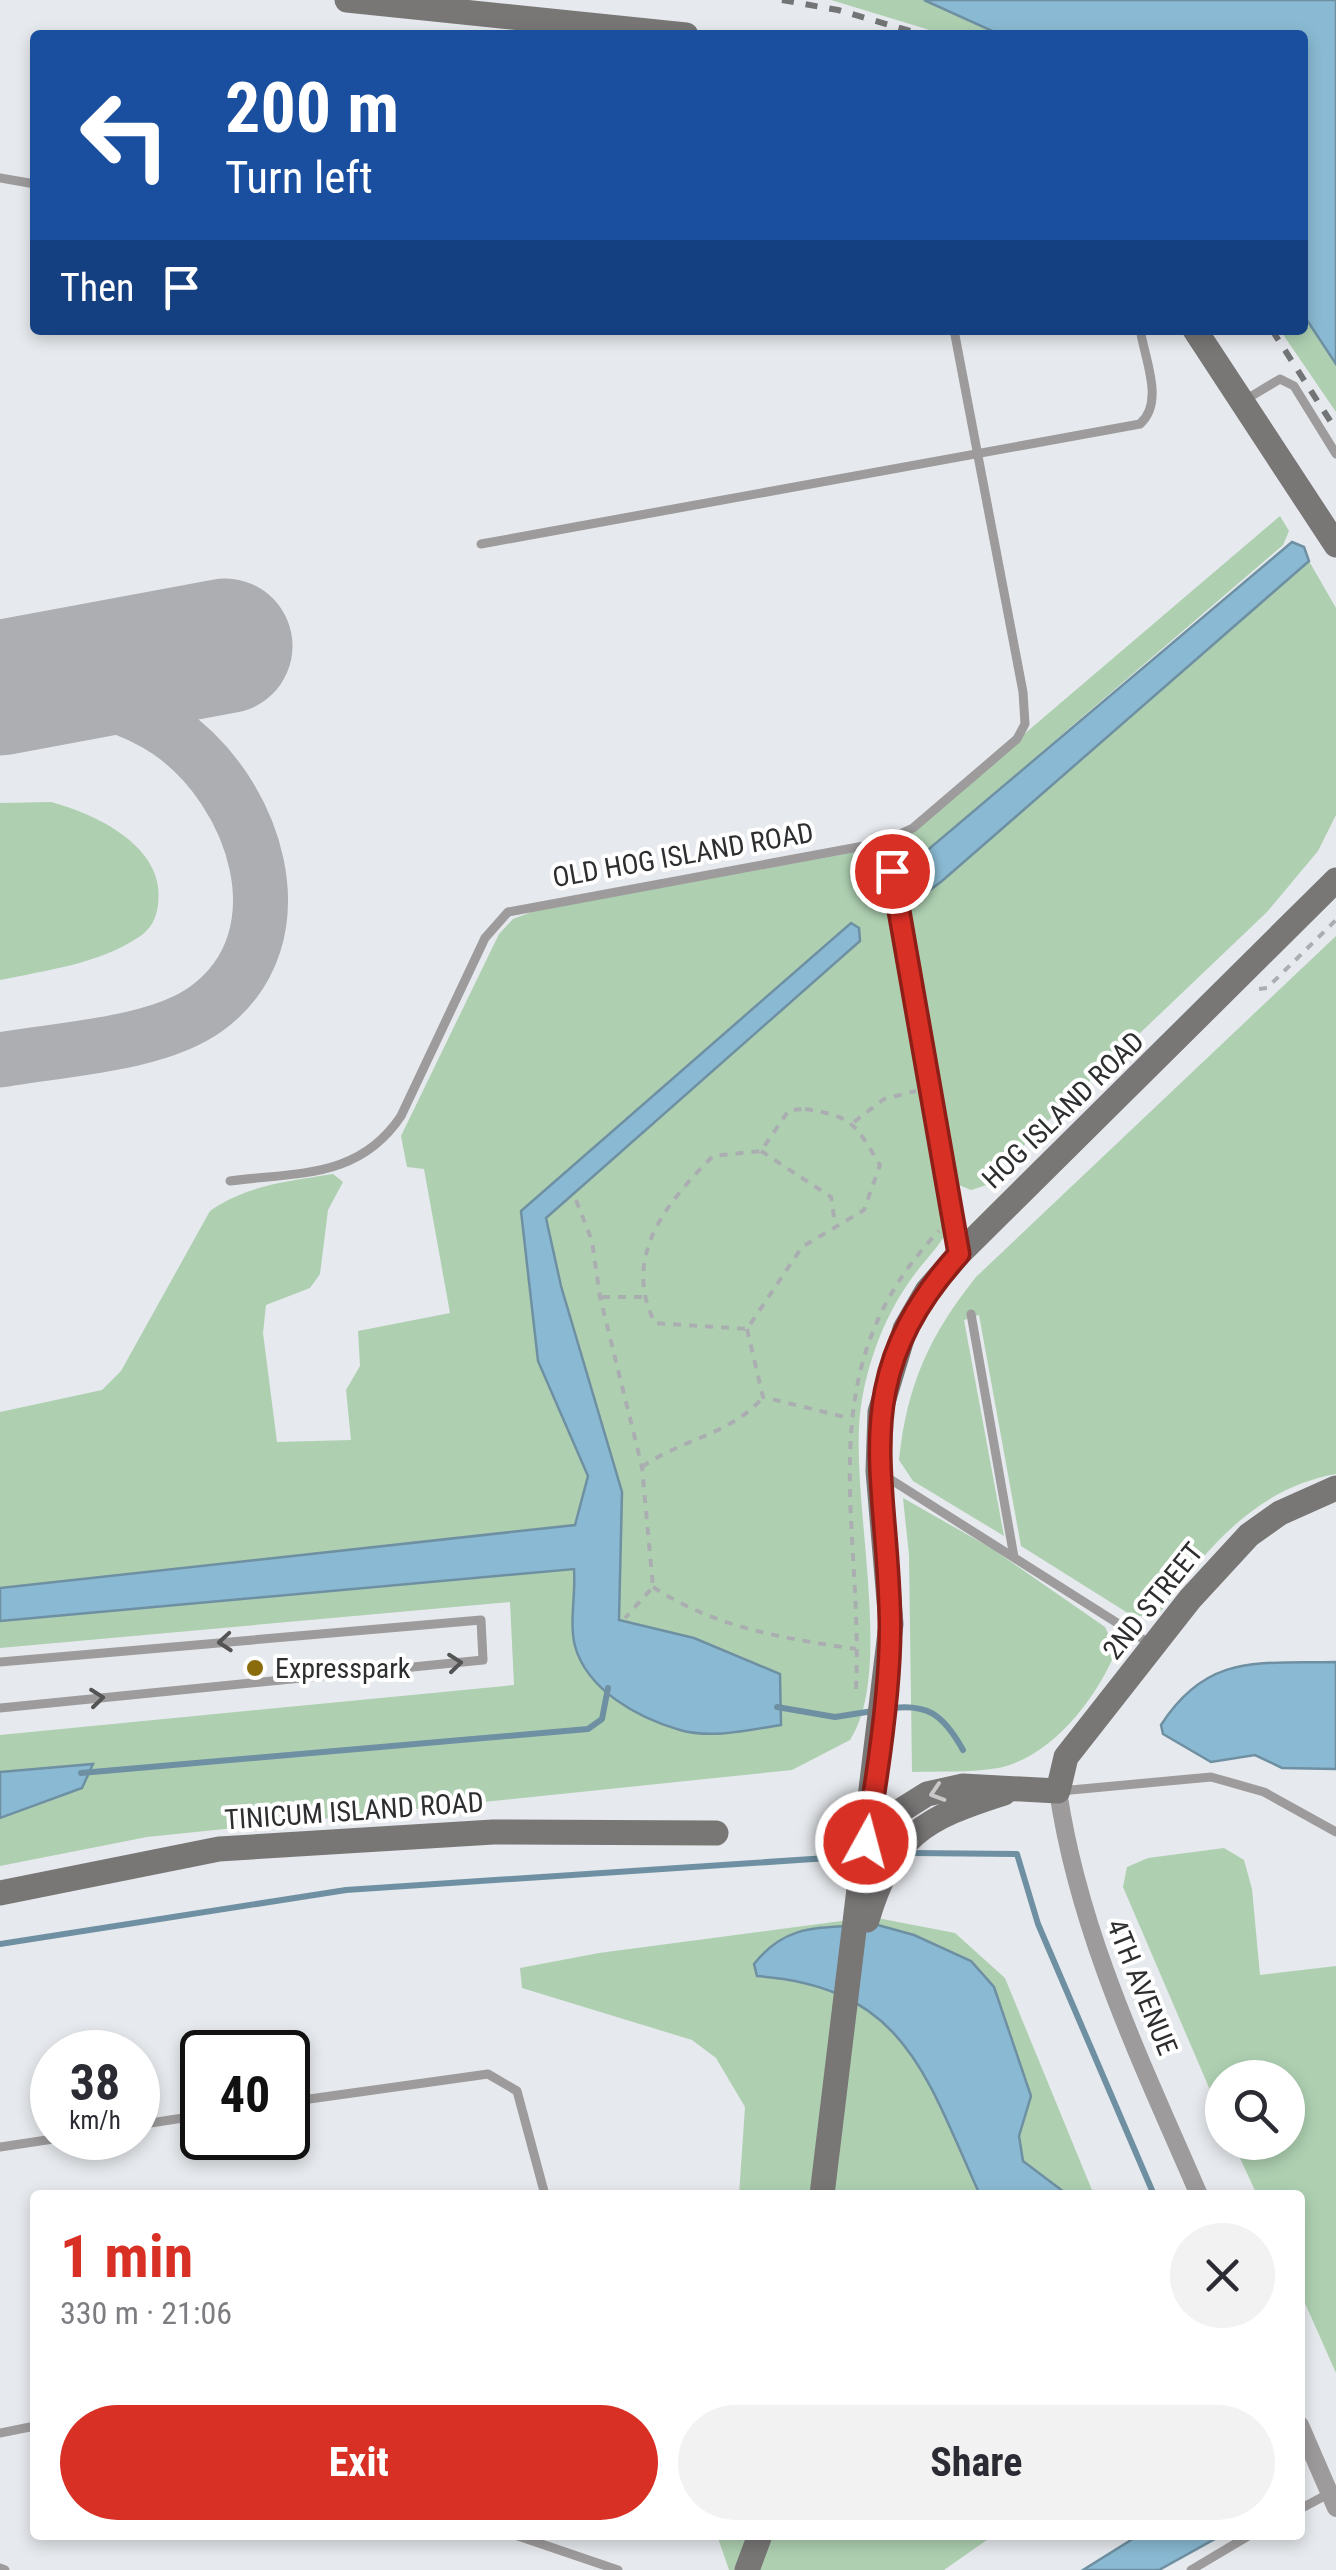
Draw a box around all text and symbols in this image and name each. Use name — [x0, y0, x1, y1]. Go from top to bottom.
text: 200 m — [225, 67, 399, 149]
icon: left — [60, 70, 190, 200]
text: Turn left — [225, 151, 373, 204]
icon: arrive — [154, 260, 209, 315]
text: Then — [60, 266, 134, 310]
street label: OLD HOG ISLAND ROAD — [550, 816, 816, 894]
pin — [850, 829, 935, 914]
icon: arrive — [865, 844, 920, 899]
street label: HOG ISLAND ROAD — [975, 1025, 1151, 1195]
street label: 2ND STREET — [1096, 1536, 1210, 1666]
one-way arrow — [217, 1631, 233, 1653]
place label: Expresspark — [275, 1652, 411, 1685]
one-way arrow — [448, 1652, 464, 1674]
marker: Expresspark — [244, 1657, 266, 1679]
one-way arrow — [89, 1688, 105, 1709]
one-way arrow — [930, 1781, 947, 1802]
street label: TINICUM ISLAND ROAD — [223, 1785, 485, 1837]
position arrow — [814, 1790, 918, 1894]
street label: 4TH AVENUE — [1100, 1914, 1184, 2060]
speed limit sign: 40 — [180, 2030, 310, 2160]
text: 38 — [70, 2054, 120, 2112]
map controls — [1205, 2060, 1305, 2160]
button: search — [1205, 2060, 1305, 2160]
text: km/h — [69, 2106, 121, 2135]
text: 1 min — [60, 2221, 193, 2292]
button: close — [1170, 2223, 1275, 2328]
text: 330 m · 21:06 — [60, 2294, 232, 2332]
button: Exit — [60, 2405, 658, 2520]
button: Share — [678, 2405, 1275, 2520]

